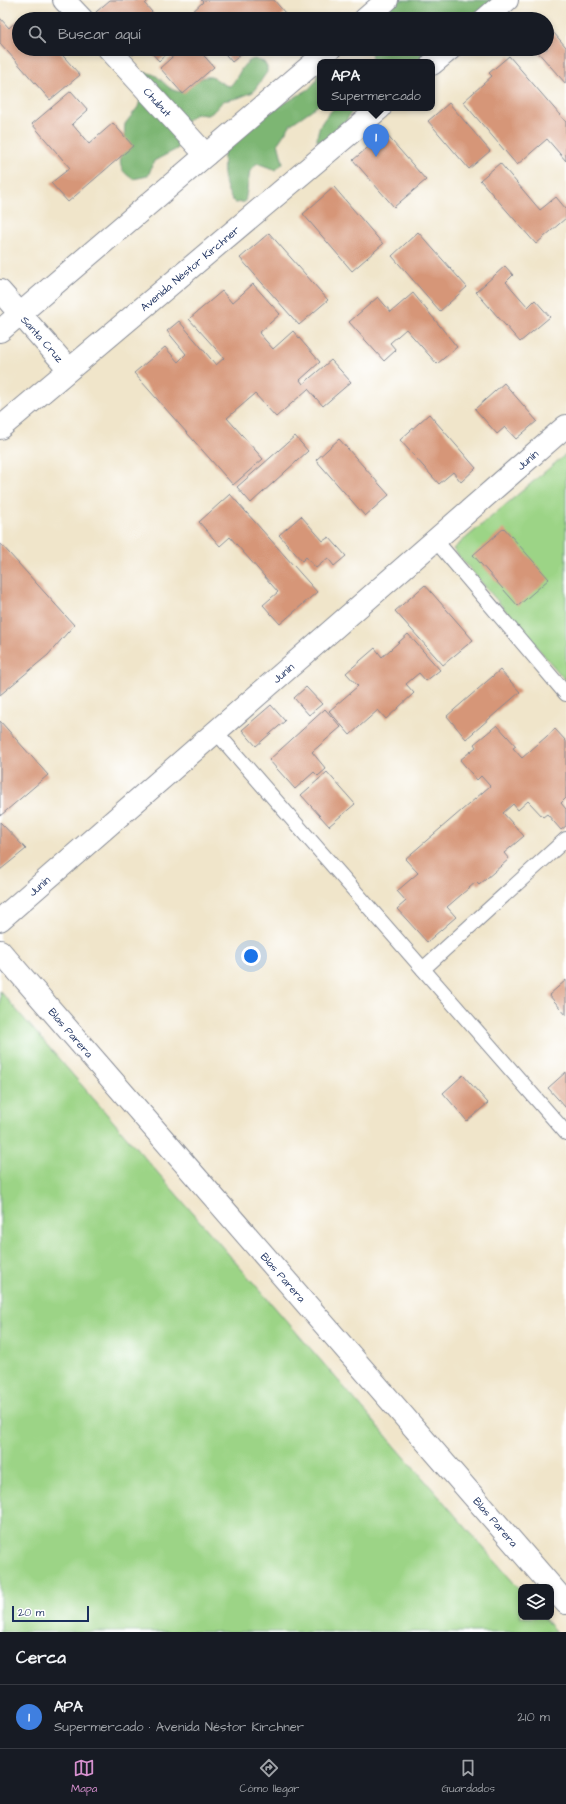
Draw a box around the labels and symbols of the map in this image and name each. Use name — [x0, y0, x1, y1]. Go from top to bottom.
street label: Chubut — [140, 84, 175, 121]
pin: 1 — [363, 124, 389, 157]
street label: Avenida Néstor Kirchner — [137, 222, 243, 314]
street label: Santa Cruz — [18, 312, 67, 366]
street label: Junín — [513, 446, 542, 473]
street label: Junín — [269, 659, 298, 686]
street label: Junín — [25, 872, 54, 899]
your location — [241, 946, 261, 966]
street label: Blas Parera — [45, 1004, 97, 1061]
street label: Blas Parera — [257, 1249, 309, 1306]
street label: Blas Parera — [470, 1494, 522, 1550]
scale bar — [12, 1604, 89, 1623]

